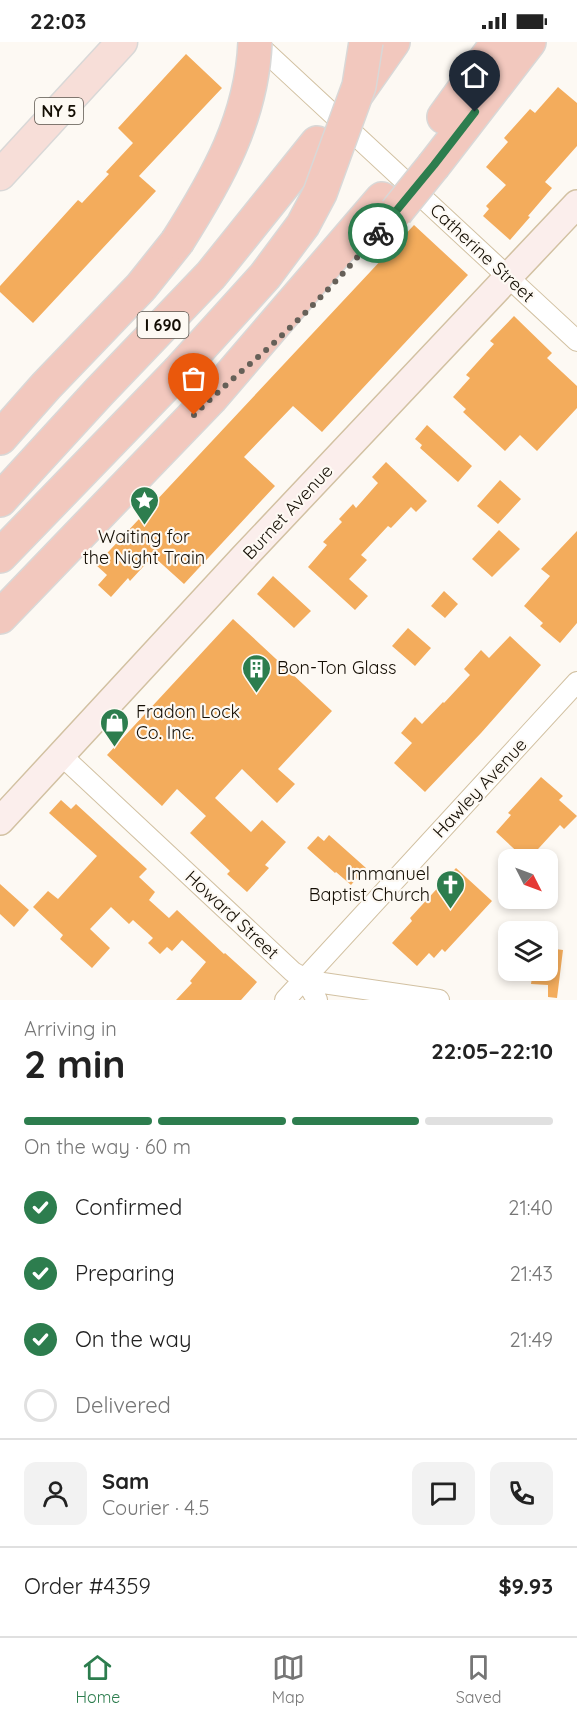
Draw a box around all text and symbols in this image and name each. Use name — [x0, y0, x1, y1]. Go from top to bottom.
text: 22:03 — [30, 7, 86, 35]
pin — [449, 50, 500, 112]
icon: home — [458, 59, 491, 92]
road number: NY 5 — [35, 98, 83, 124]
street label: Catherine Street — [425, 198, 539, 307]
courier — [348, 203, 408, 263]
icon: bike — [362, 217, 395, 250]
road number: I 690 — [138, 312, 188, 338]
pin — [168, 353, 219, 415]
icon: bag — [177, 362, 210, 395]
street label: Burnet Avenue — [238, 459, 338, 564]
place icon: Waiting for the Night Train — [128, 484, 160, 526]
place label: Waiting for the Night Train — [83, 525, 205, 569]
building icon: Bon-Ton Glass — [240, 652, 272, 694]
place label: Bon-Ton Glass — [277, 656, 396, 679]
place label: Fradon Lock Co. Inc. — [136, 700, 240, 744]
shop icon: Fradon Lock Co. Inc. — [99, 706, 131, 748]
street label: Hawley Avenue — [428, 733, 532, 842]
north arrow — [498, 849, 558, 909]
map controls — [498, 849, 558, 981]
place label: Immanuel Baptist Church — [309, 862, 430, 906]
street label: Howard Street — [181, 865, 284, 964]
church icon: Immanuel Baptist Church — [435, 868, 467, 910]
button: layers — [498, 921, 558, 981]
text: Arriving in — [24, 1016, 117, 1041]
text: 22:05–22:10 — [431, 1037, 553, 1065]
text: 2 min — [24, 1039, 126, 1088]
text: On the way · 60 m — [24, 1134, 191, 1159]
icon: check — [24, 1191, 57, 1224]
text: Confirmed — [75, 1193, 182, 1221]
text: 21:40 — [508, 1195, 553, 1220]
icon: check — [24, 1257, 57, 1290]
text: Preparing — [75, 1259, 175, 1287]
text: 21:43 — [510, 1261, 553, 1286]
icon: check — [24, 1323, 57, 1356]
text: On the way — [75, 1325, 191, 1353]
text: 21:49 — [509, 1327, 553, 1352]
text: Delivered — [75, 1391, 171, 1419]
button: person — [24, 1462, 87, 1525]
button: chat — [412, 1462, 475, 1525]
button: phone — [490, 1462, 553, 1525]
text: Sam — [102, 1467, 149, 1495]
text: Courier · 4.5 — [102, 1495, 209, 1520]
text: Order #4359 — [24, 1572, 151, 1600]
text: $9.93 — [498, 1572, 553, 1600]
tab: Home — [76, 1651, 120, 1707]
tab: Map — [272, 1651, 305, 1707]
tab: Saved — [456, 1651, 501, 1707]

